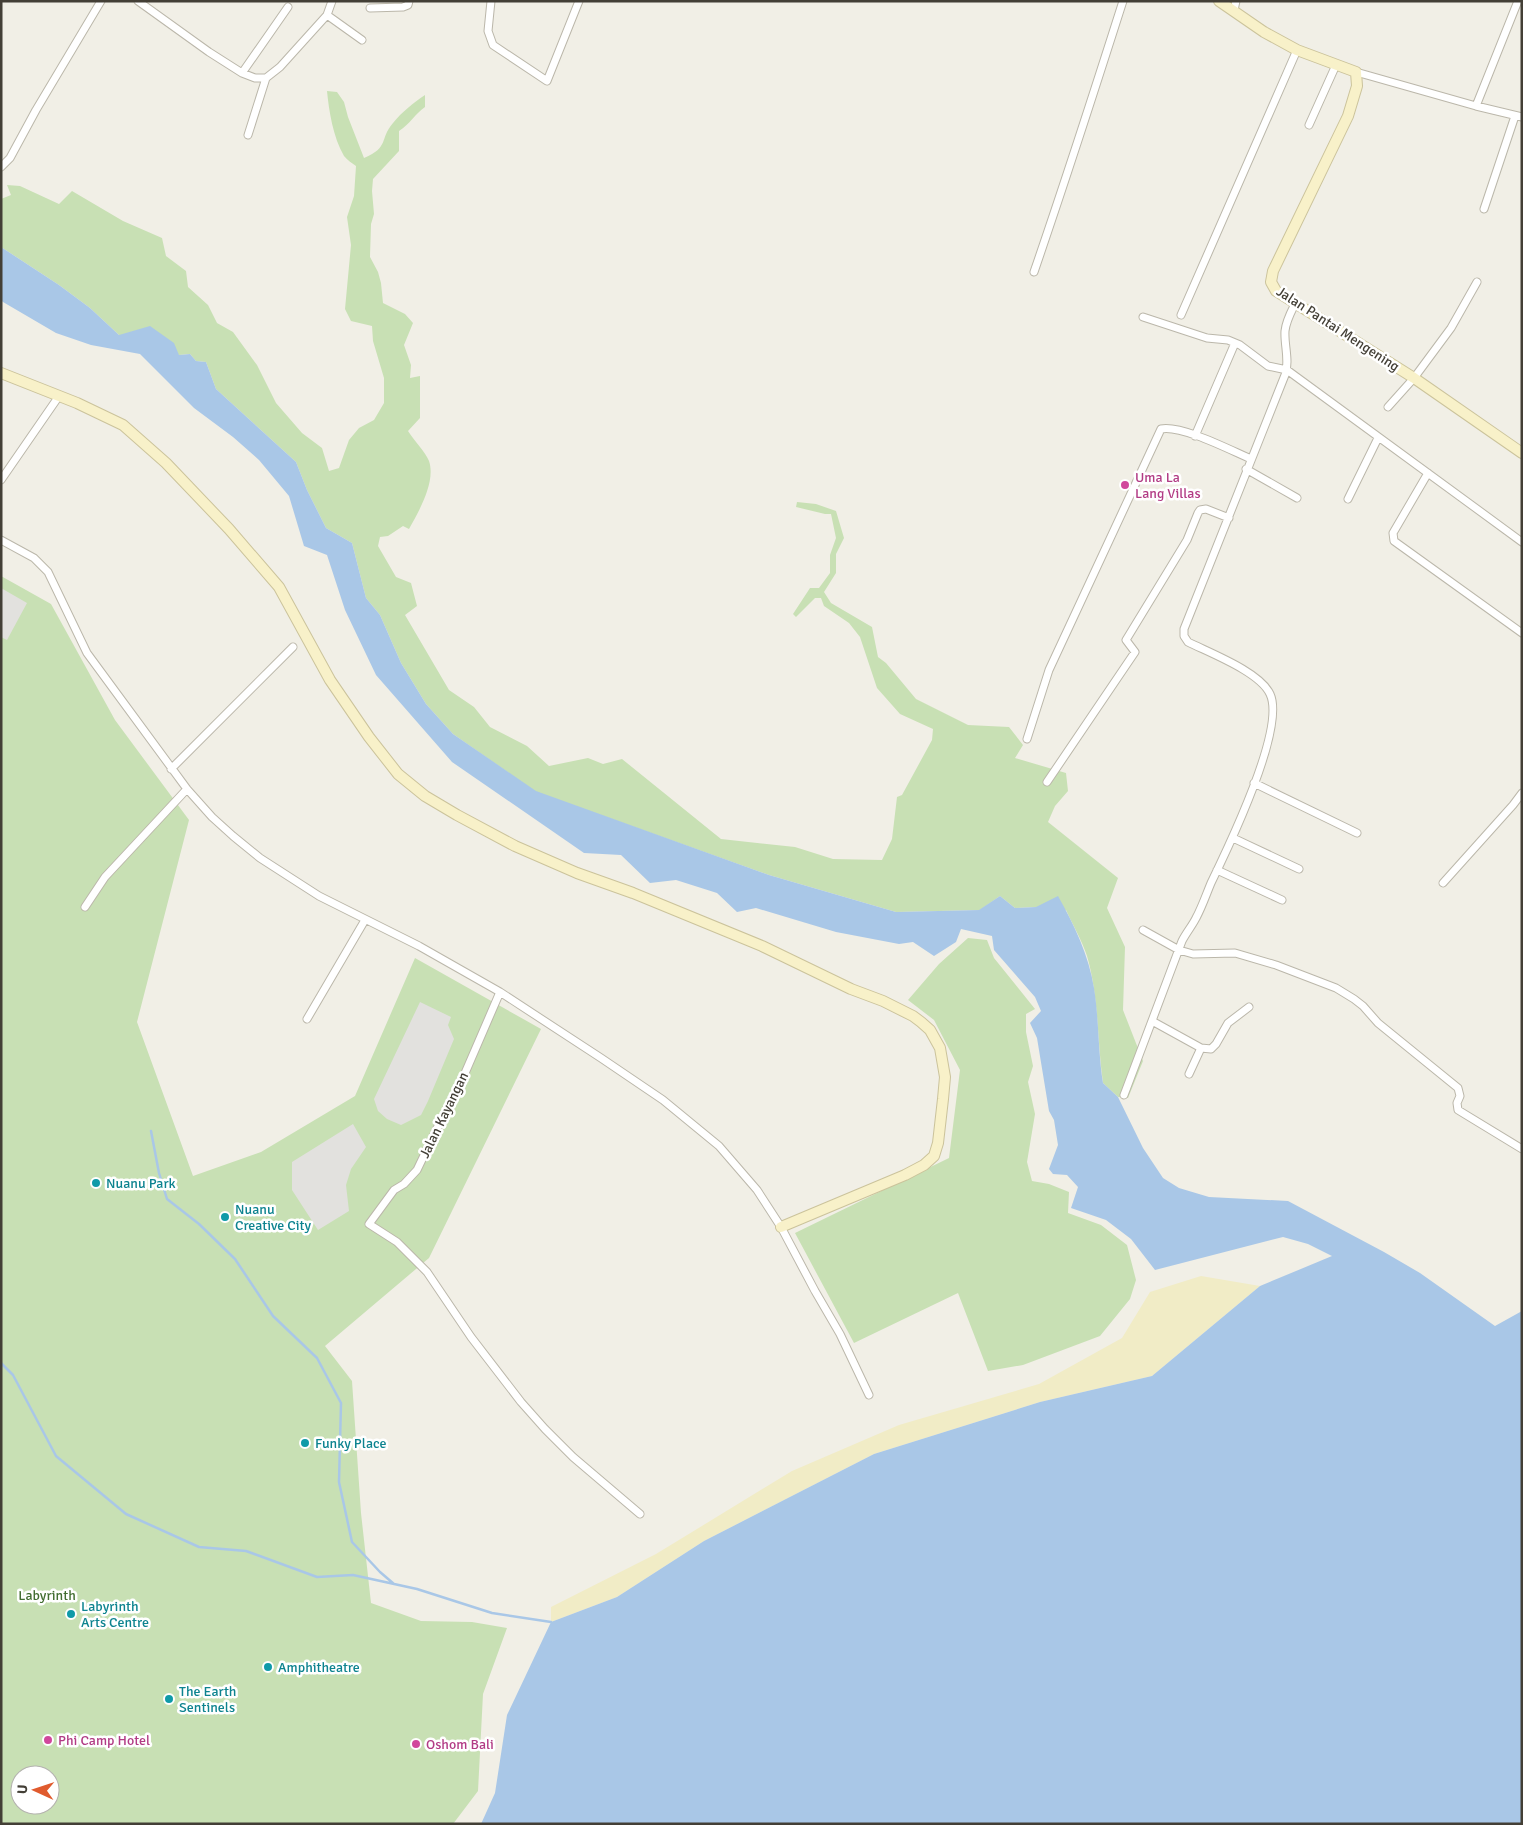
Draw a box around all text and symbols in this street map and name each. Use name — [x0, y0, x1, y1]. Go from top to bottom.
street label: Jalan Pantai Mengening — [1273, 283, 1403, 375]
place label: Uma La Lang Villas — [1135, 469, 1201, 502]
marker: Uma La Lang Villas — [1119, 479, 1131, 491]
street label: Jalan Kayangan — [416, 1069, 472, 1161]
place label: Nuanu Park — [106, 1175, 176, 1192]
marker: Nuanu Park — [90, 1177, 102, 1189]
place label: Nuanu Creative City — [235, 1201, 311, 1234]
marker: Nuanu Creative City — [219, 1211, 231, 1223]
place label: Funky Place — [315, 1435, 387, 1452]
marker: Funky Place — [299, 1437, 311, 1449]
park label: Labyrinth — [18, 1587, 76, 1604]
place label: Labyrinth Arts Centre — [81, 1598, 149, 1631]
marker: Labyrinth Arts Centre — [65, 1608, 77, 1620]
place label: Amphitheatre — [278, 1659, 360, 1676]
marker: Amphitheatre — [262, 1661, 274, 1673]
place label: The Earth Sentinels — [179, 1683, 236, 1716]
marker: The Earth Sentinels — [163, 1693, 175, 1705]
place label: Phi Camp Hotel — [58, 1732, 150, 1749]
marker: Phi Camp Hotel — [42, 1734, 54, 1746]
place label: Oshom Bali — [426, 1736, 494, 1753]
marker: Oshom Bali — [410, 1738, 422, 1750]
north arrow — [10, 1765, 60, 1815]
text: U — [14, 1784, 31, 1795]

